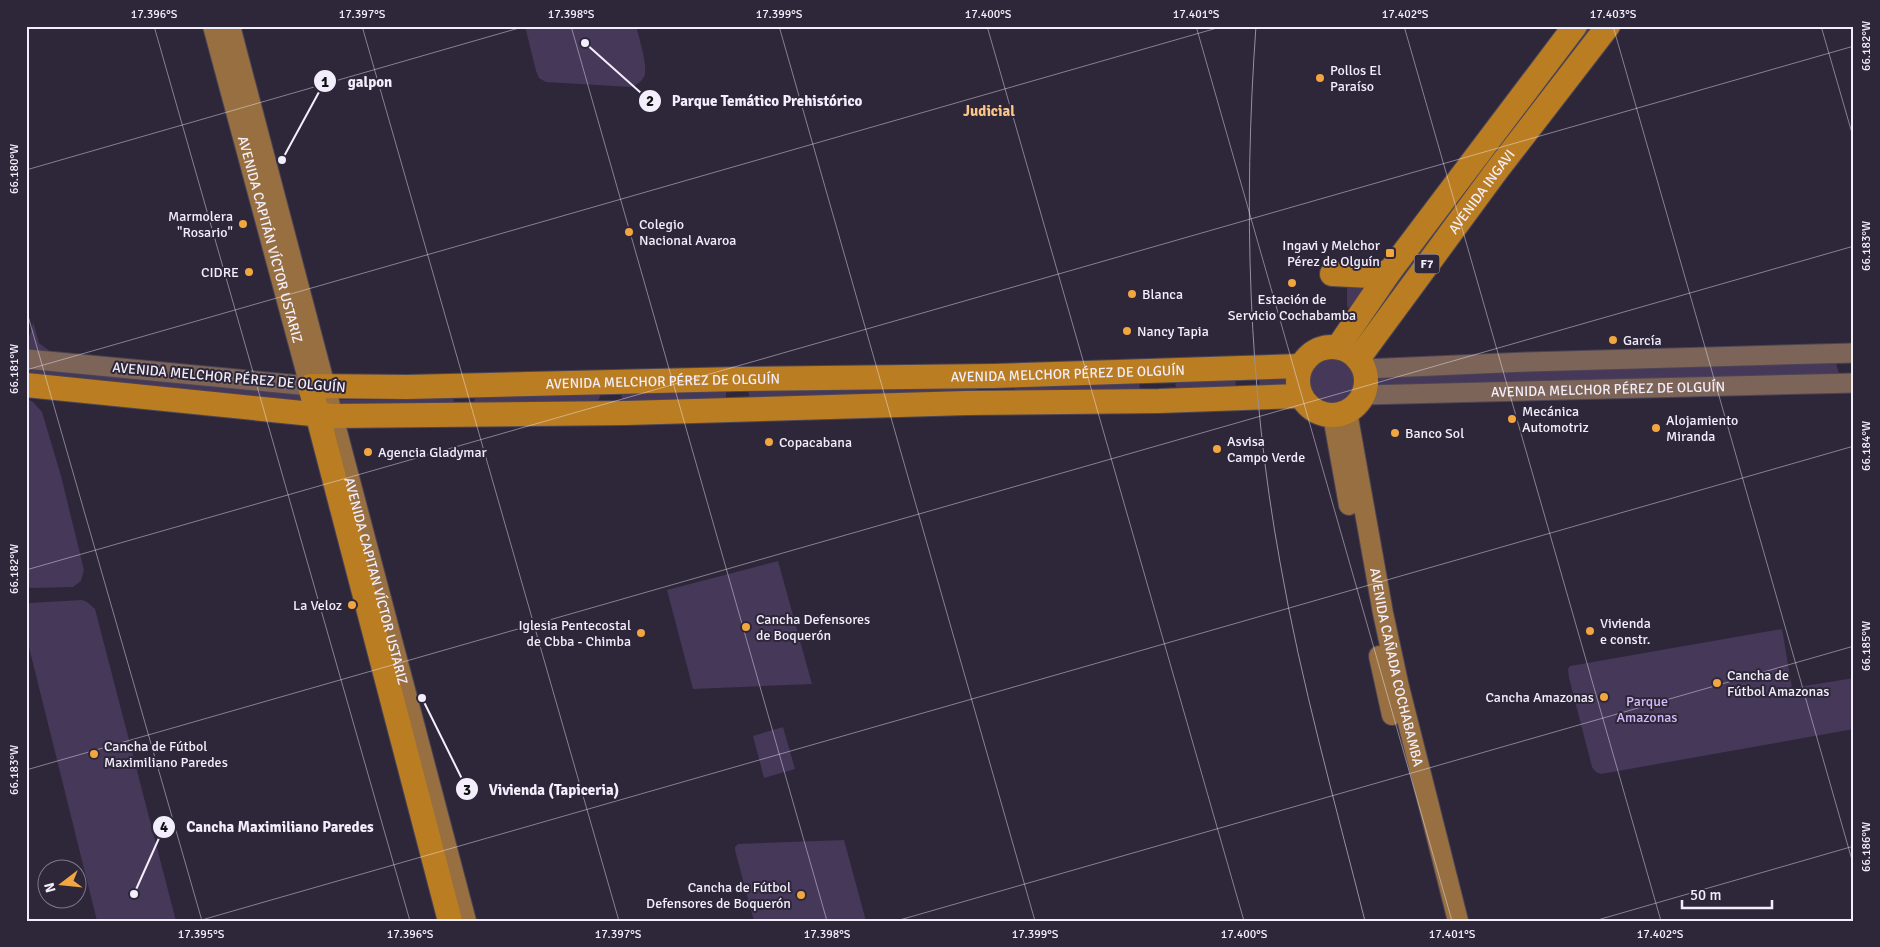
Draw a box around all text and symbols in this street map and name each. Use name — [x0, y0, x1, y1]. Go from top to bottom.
text: 17.396°S — [131, 7, 178, 22]
text: 17.397°S — [339, 7, 386, 22]
text: 17.398°S — [548, 7, 595, 22]
text: 17.399°S — [756, 7, 803, 22]
text: 17.400°S — [965, 7, 1012, 22]
text: 17.401°S — [1173, 7, 1220, 22]
text: 17.402°S — [1382, 7, 1429, 22]
text: 17.403°S — [1590, 7, 1637, 22]
text: 66.182°W — [1859, 21, 1874, 71]
place label: Pollos El Paraíso — [1330, 62, 1381, 95]
callout: galpon — [313, 66, 402, 96]
marker: Pollos El Paraíso — [1314, 72, 1326, 84]
text: 1 — [321, 73, 329, 91]
text: galpon — [348, 73, 392, 91]
callout: Parque Temático Prehistórico — [637, 86, 873, 116]
text: 2 — [646, 92, 654, 110]
text: Parque Temático Prehistórico — [672, 92, 863, 110]
district label: Judicial — [963, 102, 1015, 120]
street label: AVENIDA CAPITÁN VÍCTOR USTARIZ — [234, 134, 306, 345]
text: 66.180°W — [7, 144, 22, 194]
street label: AVENIDA INGAVI — [1445, 146, 1519, 237]
place label: Marmolera "Rosario" — [168, 208, 233, 241]
place label: Colegio Nacional Avaroa — [639, 216, 736, 249]
marker: Marmolera "Rosario" — [237, 218, 249, 230]
text: 66.183°W — [1859, 221, 1874, 271]
marker: Colegio Nacional Avaroa — [623, 226, 635, 238]
place label: Ingavi y Melchor Pérez de Olguín — [1282, 237, 1381, 270]
marker: Ingavi y Melchor Pérez de Olguín — [1384, 247, 1396, 259]
road number: F7 — [1414, 254, 1440, 274]
place label: CIDRE — [201, 264, 239, 281]
marker: CIDRE — [243, 266, 255, 278]
marker: Estación de Servicio Cochabamba — [1286, 277, 1298, 289]
place label: Blanca — [1142, 286, 1183, 303]
marker: Blanca — [1126, 288, 1138, 300]
place label: Estación de Servicio Cochabamba — [1228, 291, 1356, 324]
place label: Nancy Tapia — [1137, 323, 1209, 340]
marker: Nancy Tapia — [1121, 325, 1133, 337]
place label: García — [1623, 332, 1662, 349]
marker: García — [1607, 334, 1619, 346]
text: 66.181°W — [7, 344, 22, 394]
street label: AVENIDA MELCHOR PÉREZ DE OLGUÍN — [112, 359, 346, 396]
street label: AVENIDA MELCHOR PÉREZ DE OLGUÍN — [951, 362, 1185, 385]
street label: AVENIDA MELCHOR PÉREZ DE OLGUÍN — [546, 371, 780, 393]
street label: AVENIDA MELCHOR PÉREZ DE OLGUÍN — [1491, 378, 1725, 401]
place label: Mecánica Automotriz — [1522, 403, 1589, 436]
place label: Alojamiento Miranda — [1666, 412, 1738, 445]
marker: Mecánica Automotriz — [1506, 413, 1518, 425]
text: 66.184°W — [1859, 421, 1874, 471]
marker: Alojamiento Miranda — [1650, 422, 1662, 434]
place label: Banco Sol — [1405, 425, 1464, 442]
marker: Banco Sol — [1389, 427, 1401, 439]
place label: Asvisa Campo Verde — [1227, 433, 1305, 466]
place label: Copacabana — [779, 434, 852, 451]
marker: Copacabana — [763, 436, 775, 448]
marker: Asvisa Campo Verde — [1211, 443, 1223, 455]
place label: Agencia Gladymar — [378, 444, 488, 461]
marker: Agencia Gladymar — [362, 446, 374, 458]
street label: AVENIDA CAPITAN VÍCTOR USTARIZ — [340, 476, 411, 687]
text: 66.182°W — [7, 544, 22, 594]
street label: AVENIDA CAÑADA COCHABAMBA — [1366, 567, 1427, 769]
place label: La Veloz — [293, 597, 342, 614]
marker: La Veloz — [346, 599, 358, 611]
place label: Cancha Defensores de Boquerón — [756, 611, 870, 644]
place label: Vivienda e constr. — [1600, 615, 1651, 648]
place label: Iglesia Pentecostal de Cbba - Chimba — [518, 617, 631, 650]
marker: Cancha Defensores de Boquerón — [740, 621, 752, 633]
text: 66.185°W — [1859, 621, 1874, 671]
marker: Vivienda e constr. — [1584, 625, 1596, 637]
marker: Iglesia Pentecostal de Cbba - Chimba — [635, 627, 647, 639]
place label: Cancha de Fútbol Amazonas — [1727, 667, 1829, 700]
marker: Cancha de Fútbol Amazonas — [1711, 677, 1723, 689]
place label: Cancha Amazonas — [1486, 689, 1594, 706]
marker: Cancha Amazonas — [1598, 691, 1610, 703]
park label: Parque Amazonas — [1616, 693, 1678, 726]
place label: Cancha de Fútbol Maximiliano Paredes — [104, 738, 228, 771]
text: 66.183°W — [7, 745, 22, 795]
marker: Cancha de Fútbol Maximiliano Paredes — [88, 748, 100, 760]
callout: Vivienda (Tapiceria) — [454, 774, 630, 804]
text: 3 — [463, 781, 471, 799]
text: Vivienda (Tapiceria) — [489, 781, 619, 799]
callout: Cancha Maximiliano Paredes — [151, 812, 384, 842]
text: 4 — [160, 818, 168, 836]
text: Cancha Maximiliano Paredes — [186, 818, 374, 836]
text: 66.186°W — [1859, 822, 1874, 872]
north arrow — [38, 860, 88, 910]
scale bar — [1682, 877, 1772, 909]
place label: Cancha de Fútbol Defensores de Boquerón — [646, 879, 791, 912]
text: N — [40, 880, 59, 894]
text: 50 m — [1690, 886, 1721, 904]
marker: Cancha de Fútbol Defensores de Boquerón — [795, 889, 807, 901]
text: 17.395°S — [178, 927, 225, 942]
text: 17.396°S — [387, 927, 434, 942]
text: 17.397°S — [595, 927, 642, 942]
text: 17.398°S — [804, 927, 851, 942]
text: 17.399°S — [1012, 927, 1059, 942]
text: 17.400°S — [1221, 927, 1268, 942]
text: 17.401°S — [1429, 927, 1476, 942]
text: 17.402°S — [1637, 927, 1684, 942]

